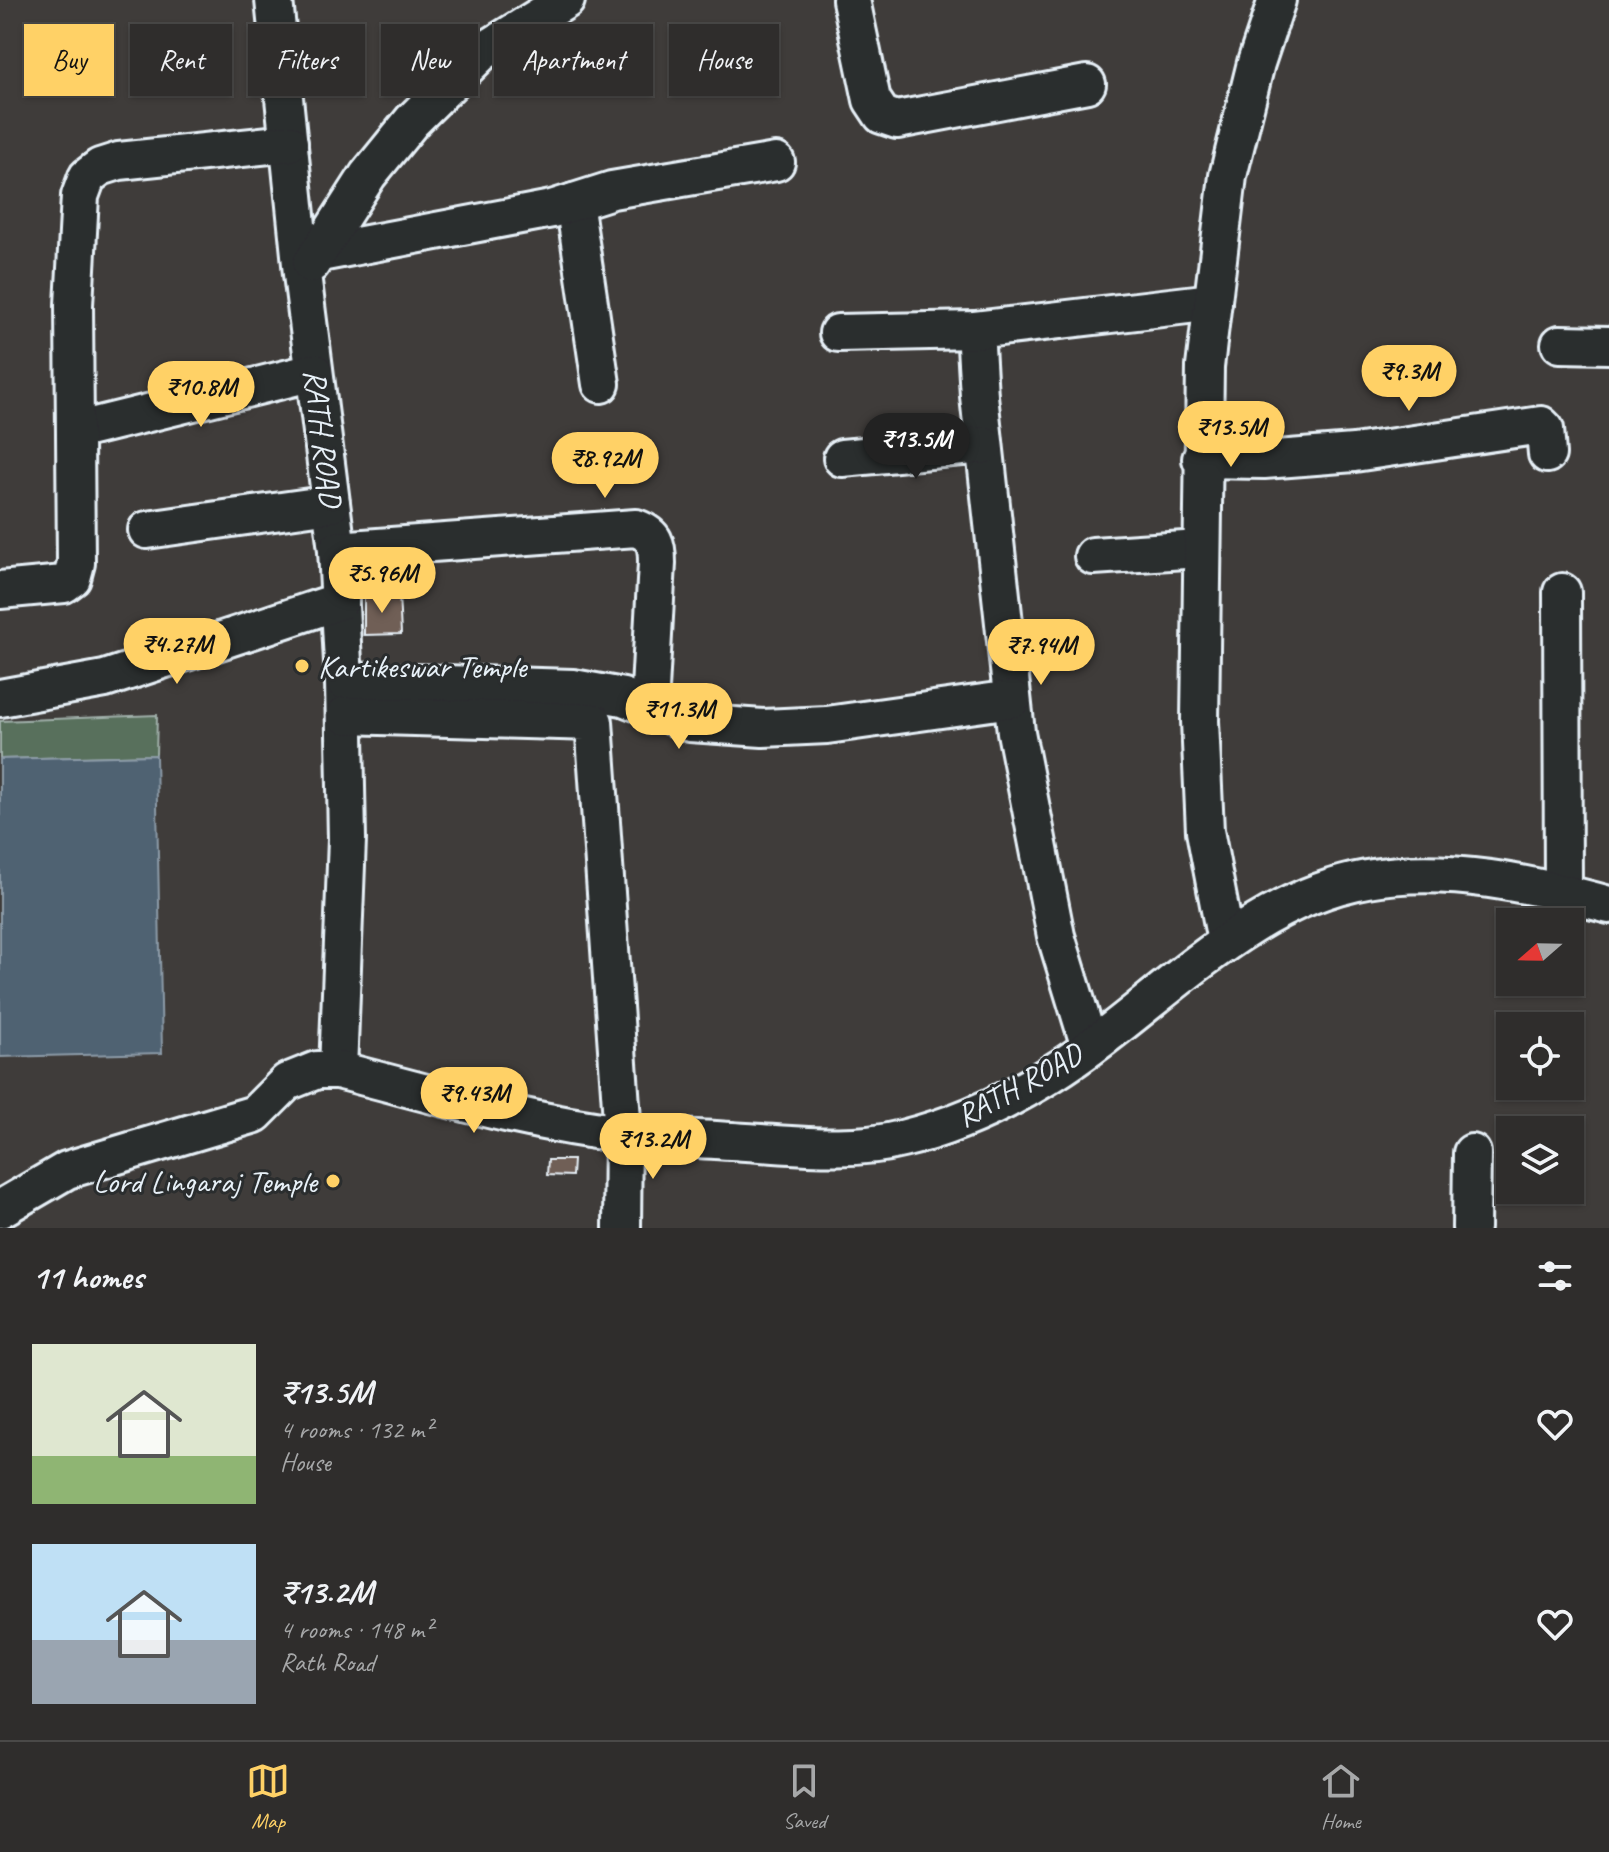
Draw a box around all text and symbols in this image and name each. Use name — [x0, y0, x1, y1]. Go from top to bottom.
chip: Buy — [24, 24, 114, 96]
chip: Rent — [130, 24, 232, 96]
chip: Filters — [248, 24, 365, 96]
chip: New — [381, 24, 478, 96]
chip: Apartment — [494, 24, 653, 96]
chip: House — [669, 24, 779, 96]
pin: ₹9.3M — [1353, 345, 1465, 413]
text: ₹9.3M — [1380, 354, 1438, 387]
pin: ₹10.8M — [136, 361, 266, 429]
street label: RATH ROAD — [294, 367, 352, 511]
text: ₹10.8M — [166, 370, 236, 403]
pin: ₹13.5M — [1166, 401, 1296, 469]
text: ₹13.5M — [1196, 410, 1266, 443]
pin: ₹13.5M — [851, 413, 981, 481]
text: ₹13.5M — [881, 422, 951, 455]
pin: ₹8.92M — [540, 432, 670, 500]
text: ₹8.92M — [570, 441, 640, 474]
pin: ₹5.96M — [317, 547, 447, 615]
text: ₹5.96M — [347, 556, 417, 589]
pin: ₹4.27M — [112, 618, 242, 686]
pin: ₹7.94M — [976, 619, 1106, 687]
text: ₹4.27M — [142, 627, 212, 660]
text: ₹7.94M — [1006, 628, 1076, 661]
place label: Kartikeswar Temple — [318, 646, 529, 687]
marker: Kartikeswar Temple — [293, 657, 311, 675]
pin: ₹11.3M — [614, 683, 744, 751]
text: ₹11.3M — [644, 692, 714, 725]
north arrow — [1496, 908, 1584, 996]
map controls — [1496, 908, 1584, 1204]
button: locate — [1496, 1012, 1584, 1100]
street label: RATH ROAD — [949, 1032, 1091, 1136]
pin: ₹9.43M — [409, 1067, 539, 1135]
text: ₹9.43M — [439, 1076, 509, 1109]
pin: ₹13.2M — [588, 1113, 718, 1181]
button: layers — [1496, 1116, 1584, 1204]
text: ₹13.2M — [618, 1122, 688, 1155]
place label: Lord Lingaraj Temple — [93, 1161, 320, 1202]
marker: Lord Lingaraj Temple — [324, 1172, 342, 1190]
icon: filters — [1533, 1254, 1577, 1298]
text: 11 homes — [32, 1255, 143, 1298]
text: ₹13.5M — [280, 1370, 372, 1413]
icon: home — [96, 1376, 192, 1472]
icon: heart — [1533, 1402, 1577, 1446]
text: 4 rooms · 132 m² — [280, 1413, 432, 1446]
text: House — [280, 1446, 331, 1479]
text: ₹13.2M — [280, 1570, 373, 1613]
icon: home — [96, 1576, 192, 1672]
icon: heart — [1533, 1602, 1577, 1646]
text: 4 rooms · 148 m² — [280, 1613, 432, 1646]
text: Rath Road — [280, 1646, 375, 1679]
tab: Map — [246, 1759, 290, 1835]
tab: Saved — [782, 1759, 826, 1835]
tab: Home — [1319, 1759, 1363, 1835]

